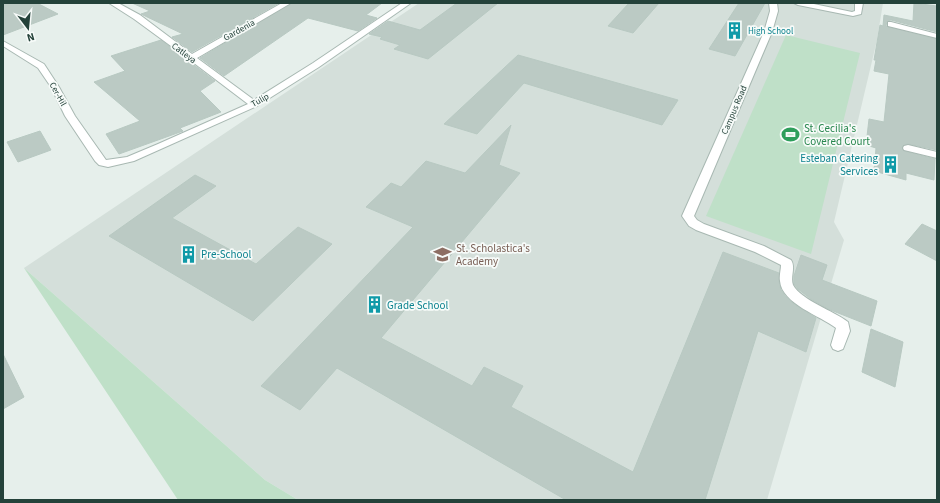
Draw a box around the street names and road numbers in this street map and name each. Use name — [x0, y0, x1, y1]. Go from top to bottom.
street label: Gardenia — [221, 16, 257, 44]
street label: Catleya — [169, 40, 199, 67]
street label: Cer-Hil — [46, 80, 69, 109]
street label: Campus Road — [718, 84, 751, 137]
street label: Tulip — [249, 90, 272, 111]

